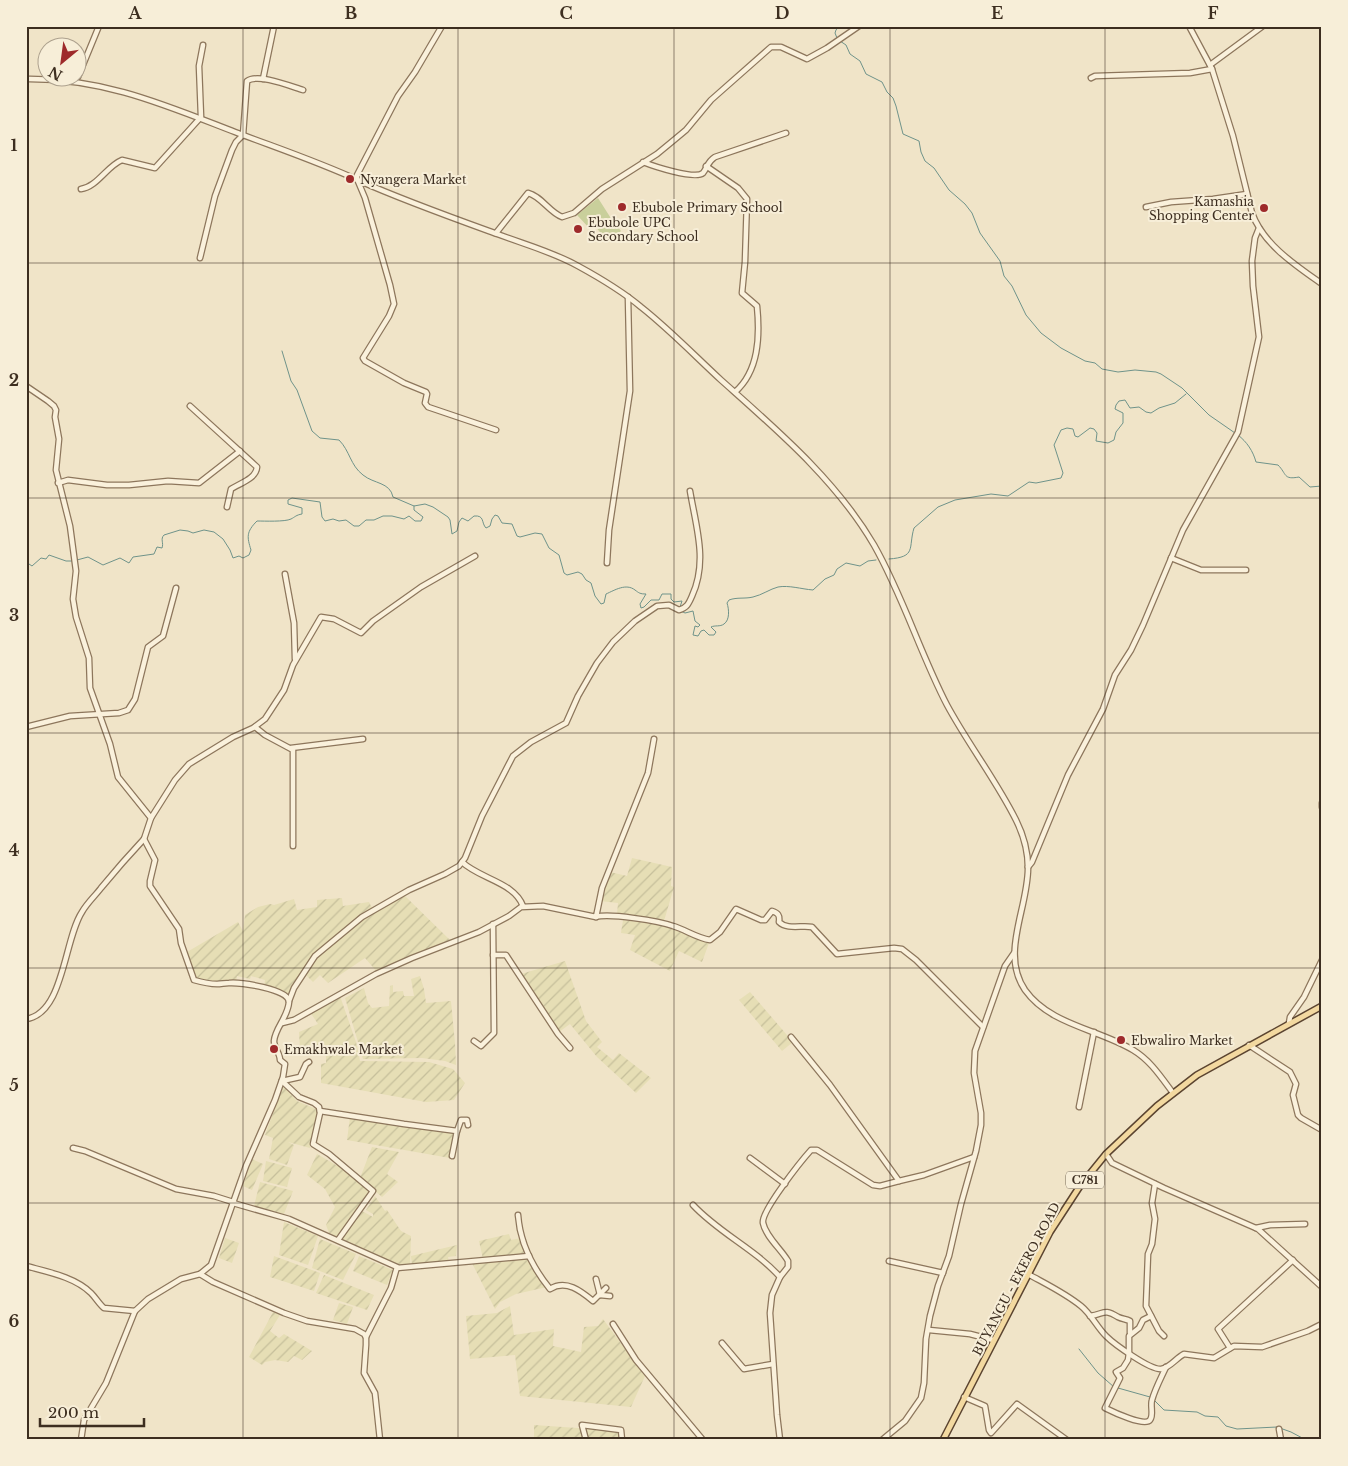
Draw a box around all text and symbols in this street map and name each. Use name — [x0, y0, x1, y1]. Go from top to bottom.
text: A — [128, 3, 143, 23]
text: B — [345, 3, 358, 23]
text: C — [559, 3, 573, 23]
text: D — [775, 3, 789, 23]
text: E — [991, 3, 1003, 23]
text: F — [1207, 3, 1219, 23]
north arrow — [38, 38, 88, 88]
text: N — [46, 62, 66, 84]
text: 1 — [11, 135, 18, 155]
place label: Nyangera Market — [360, 172, 467, 187]
marker: Nyangera Market — [344, 173, 356, 185]
place label: Kamashia Shopping Center — [1149, 194, 1254, 223]
place label: Ebubole Primary School — [632, 200, 783, 215]
marker: Ebubole Primary School — [616, 201, 628, 213]
marker: Kamashia Shopping Center — [1258, 202, 1270, 214]
place label: Ebubole UPC Secondary School — [588, 215, 699, 244]
marker: Ebubole UPC Secondary School — [572, 223, 584, 235]
text: 2 — [9, 370, 19, 390]
text: 3 — [9, 605, 19, 625]
text: 4 — [9, 840, 19, 860]
place label: Ebwaliro Market — [1131, 1033, 1233, 1048]
marker: Ebwaliro Market — [1115, 1034, 1127, 1046]
place label: Emakhwale Market — [284, 1042, 403, 1057]
marker: Emakhwale Market — [268, 1043, 280, 1055]
text: 5 — [9, 1075, 19, 1095]
road number: C781 — [1066, 1172, 1104, 1188]
street label: BUYANGU - EKERO ROAD — [969, 1200, 1063, 1358]
text: 6 — [9, 1311, 20, 1331]
scale bar — [40, 1396, 144, 1428]
text: 200 m — [48, 1403, 99, 1422]

